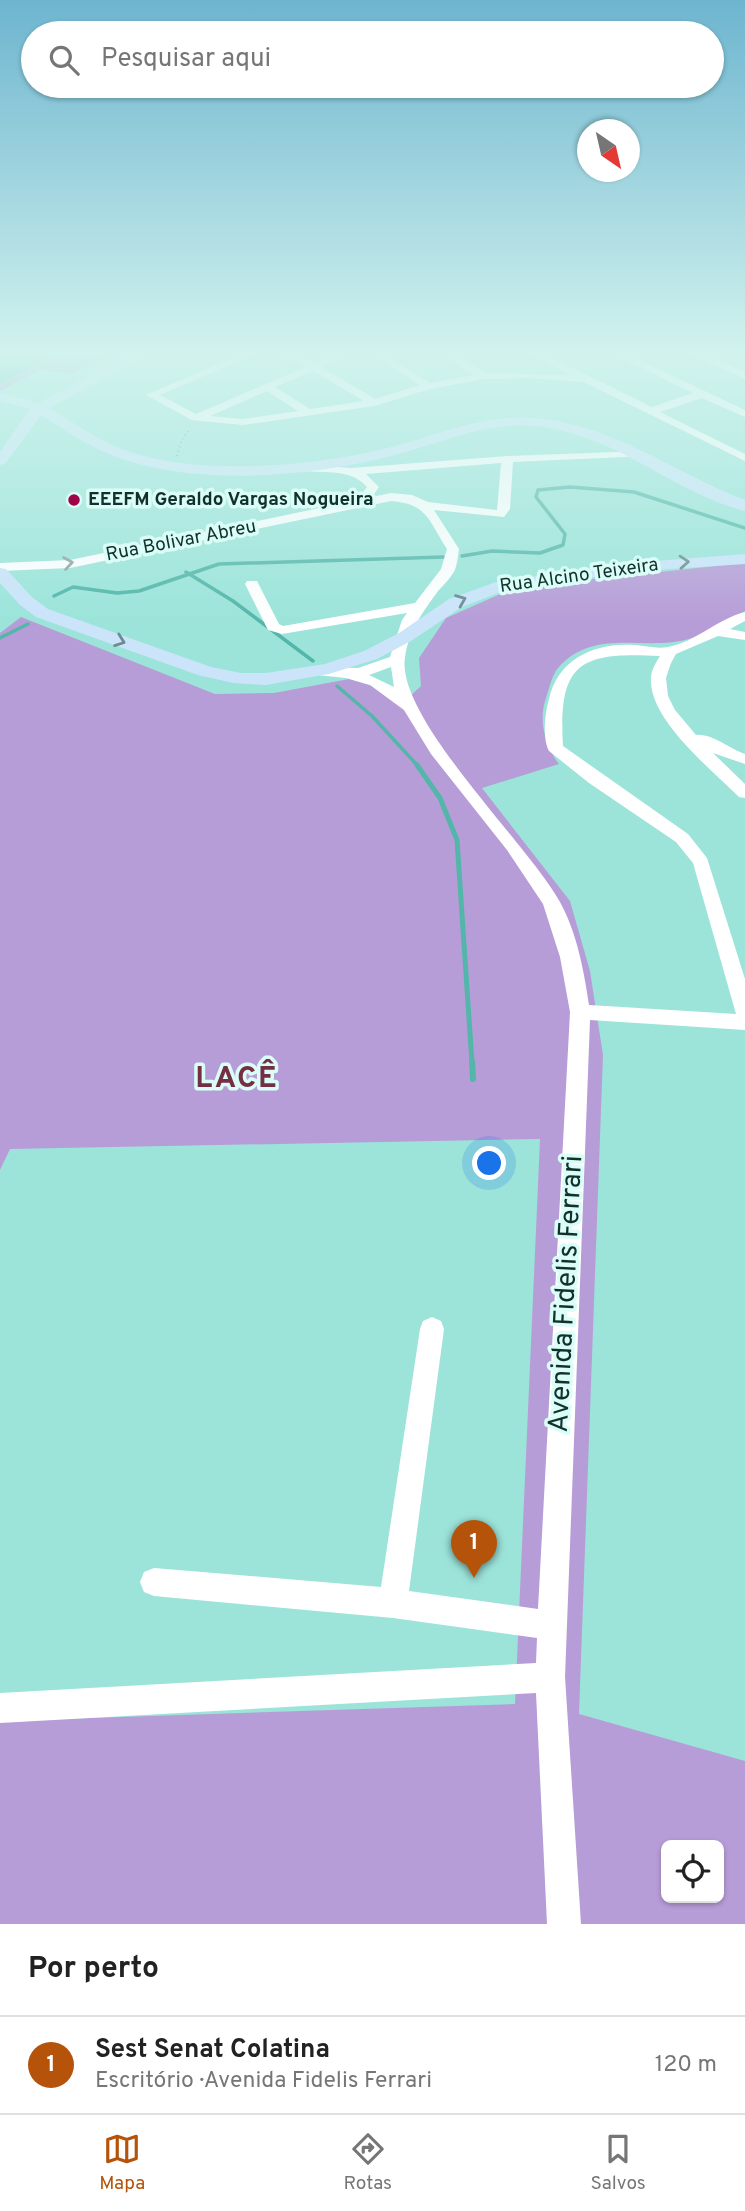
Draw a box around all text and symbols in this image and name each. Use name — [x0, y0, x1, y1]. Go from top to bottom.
search box — [21, 21, 724, 98]
icon: search — [45, 41, 83, 79]
text: Pesquisar aqui — [101, 43, 271, 76]
north arrow — [577, 119, 640, 182]
place label: EEEFM Geraldo Vargas Nogueira — [88, 488, 374, 512]
marker: EEEFM Geraldo Vargas Nogueira — [66, 492, 82, 508]
street label: Rua Bolivar Abreu — [104, 515, 258, 567]
street label: Rua Alcino Teixeira — [498, 553, 660, 599]
one-way arrow — [679, 555, 690, 570]
one-way arrow — [62, 556, 74, 571]
one-way arrow — [454, 594, 466, 608]
one-way arrow — [114, 633, 126, 647]
district label: LACÊ — [195, 1059, 279, 1098]
your location — [472, 1146, 506, 1180]
street label: Avenida Fidelis Ferrari — [542, 1154, 592, 1434]
pin: 1 — [451, 1520, 497, 1578]
map controls — [661, 1840, 724, 1903]
button: locate — [661, 1840, 724, 1903]
text: Por perto — [28, 1951, 159, 1988]
text: Sest Senat Colatina — [95, 2034, 330, 2067]
text: 1 — [46, 2051, 56, 2080]
text: 120 m — [655, 2051, 717, 2080]
text: Escritório · Avenida Fidelis Ferrari — [95, 2067, 432, 2096]
tab: Mapa — [99, 2130, 145, 2196]
tab: Rotas — [344, 2130, 392, 2196]
tab: Salvos — [590, 2130, 646, 2196]

